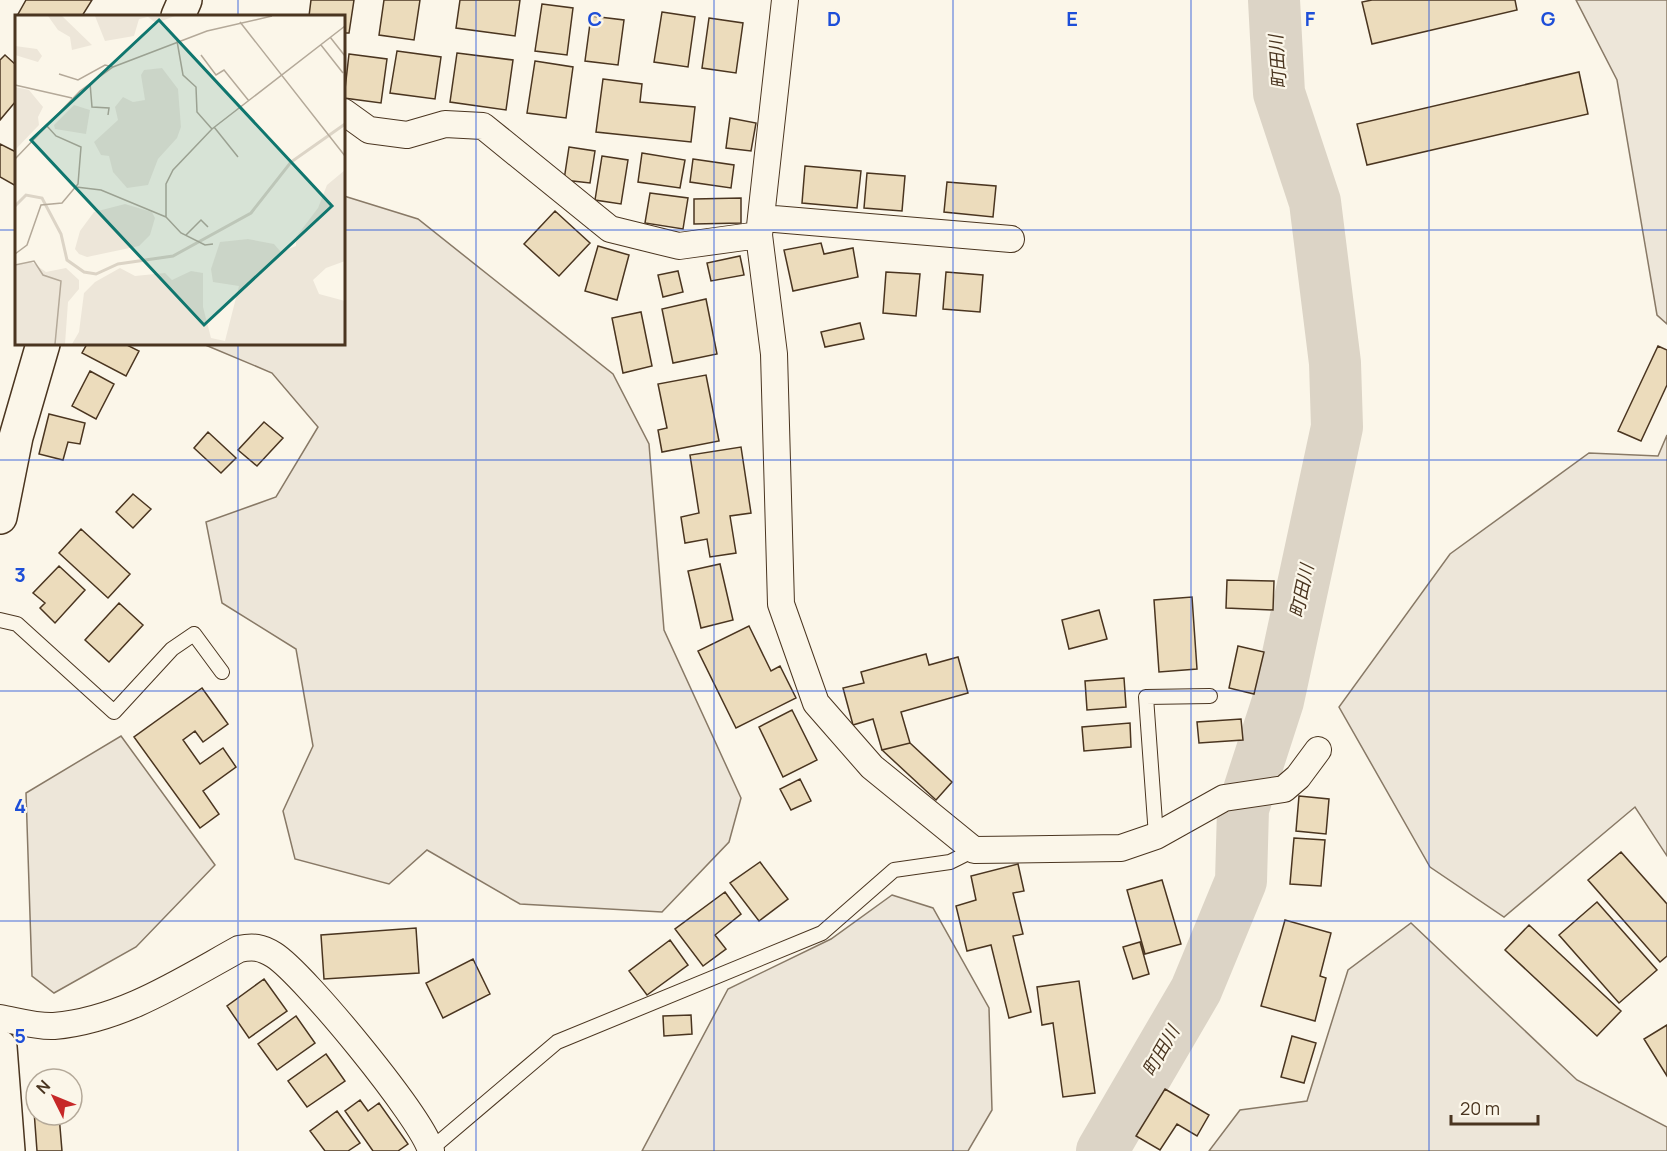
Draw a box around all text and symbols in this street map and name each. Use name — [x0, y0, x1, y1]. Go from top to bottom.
text: C — [588, 5, 602, 32]
text: D — [827, 5, 841, 32]
text: E — [1066, 5, 1078, 32]
text: F — [1305, 5, 1316, 32]
text: G — [1541, 5, 1556, 32]
inset map — [15, 15, 345, 345]
water label: 町田川 — [1263, 32, 1291, 90]
water label: 町田川 — [1284, 560, 1319, 620]
text: 3 — [14, 561, 26, 588]
text: 4 — [14, 792, 26, 819]
water label: 町田川 — [1136, 1019, 1185, 1080]
text: 5 — [14, 1022, 26, 1049]
north arrow — [24, 1067, 84, 1127]
text: N — [31, 1075, 55, 1098]
scale bar — [1451, 1088, 1538, 1126]
text: 20 m — [1460, 1096, 1500, 1120]

